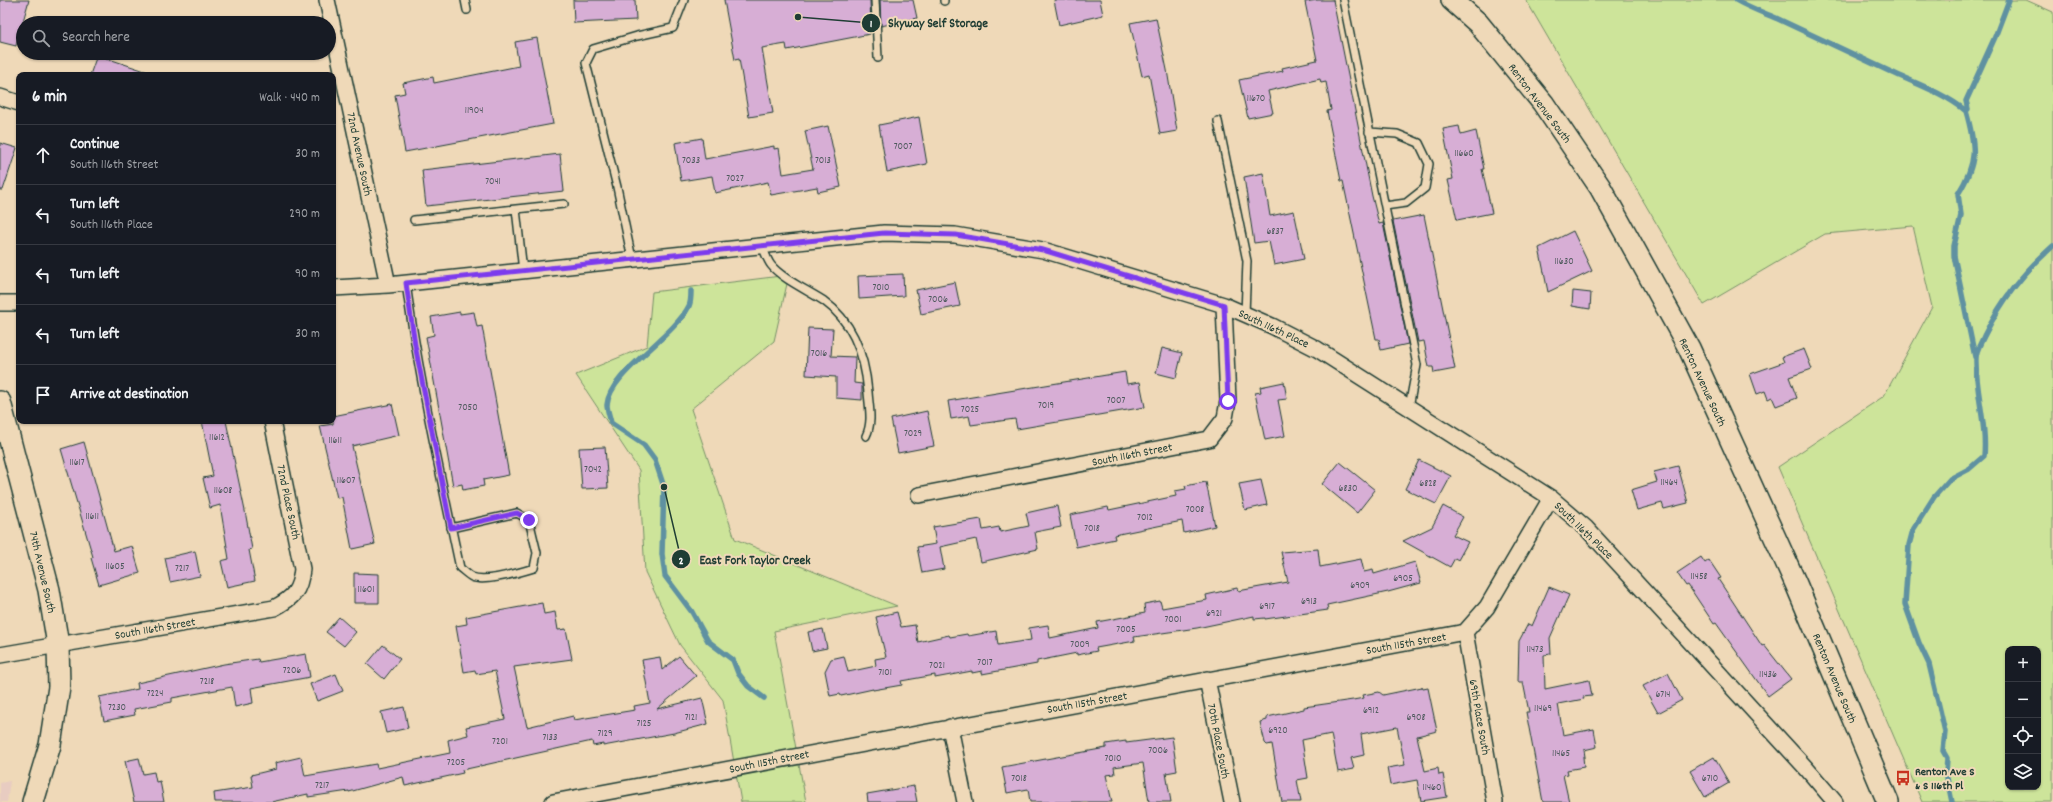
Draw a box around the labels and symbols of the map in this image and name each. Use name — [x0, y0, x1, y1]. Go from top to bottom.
callout: Skyway Self Storage — [861, 10, 996, 35]
text: Skyway Self Storage — [888, 15, 988, 34]
text: 1 — [870, 16, 873, 33]
street label: Renton Avenue South — [1503, 60, 1574, 147]
house number: 11670 — [1247, 92, 1265, 106]
house number: 11904 — [465, 104, 483, 118]
street label: 72nd Avenue South — [341, 111, 376, 198]
house number: 7007 — [894, 140, 912, 154]
house number: 11660 — [1454, 147, 1474, 161]
house number: 7033 — [682, 154, 700, 168]
house number: 7013 — [815, 154, 831, 168]
house number: 7027 — [726, 172, 744, 186]
house number: 7041 — [485, 175, 501, 189]
house number: 6837 — [1266, 225, 1284, 239]
house number: 11630 — [1554, 255, 1574, 269]
house number: 7010 — [873, 281, 889, 295]
house number: 7006 — [928, 293, 948, 307]
street label: South 116th Place — [1235, 306, 1312, 353]
street label: Renton Avenue South — [1674, 336, 1730, 430]
house number: 7016 — [811, 347, 827, 361]
route start — [1219, 392, 1237, 410]
house number: 7007 — [1107, 394, 1125, 408]
house number: 7019 — [1038, 399, 1054, 413]
house number: 7050 — [458, 401, 478, 415]
house number: 7025 — [961, 403, 980, 417]
house number: 7029 — [904, 427, 922, 441]
house number: 11612 — [209, 431, 225, 445]
house number: 11611 — [328, 434, 342, 448]
street label: South 116th Street — [1091, 439, 1174, 472]
house number: 11617 — [69, 456, 85, 470]
street label: 72nd Place South — [271, 463, 304, 541]
house number: 7042 — [584, 463, 602, 477]
house number: 11607 — [337, 474, 355, 488]
house number: 11464 — [1660, 476, 1678, 490]
house number: 6828 — [1419, 477, 1437, 491]
house number: 6830 — [1339, 482, 1357, 496]
house number: 11608 — [214, 484, 232, 498]
street label: South 116th Place — [1550, 498, 1616, 564]
house number: 7008 — [1186, 503, 1204, 517]
house number: 11611 — [85, 510, 99, 524]
route end — [520, 511, 538, 529]
house number: 7012 — [1137, 511, 1153, 525]
house number: 7018 — [1084, 522, 1100, 536]
street label: 74th Avenue South — [24, 530, 59, 615]
callout: East Fork Taylor Creek — [671, 547, 819, 572]
text: East Fork Taylor Creek — [699, 552, 811, 571]
text: 2 — [678, 553, 684, 570]
house number: 11605 — [105, 560, 125, 574]
house number: 7217 — [175, 562, 189, 576]
house number: 11458 — [1690, 570, 1708, 584]
house number: 6905 — [1393, 572, 1413, 586]
house number: 6909 — [1350, 579, 1370, 593]
house number: 11601 — [358, 583, 374, 597]
house number: 6913 — [1301, 595, 1317, 609]
house number: 6917 — [1259, 600, 1275, 614]
house number: 6921 — [1206, 607, 1222, 621]
house number: 7001 — [1165, 613, 1181, 627]
street label: South 116th Street — [114, 614, 197, 645]
house number: 7005 — [1116, 623, 1136, 637]
street label: South 115th Street — [1365, 629, 1448, 660]
street label: Renton Avenue South — [1807, 631, 1860, 726]
house number: 7009 — [1070, 638, 1090, 652]
house number: 11473 — [1527, 643, 1543, 657]
house number: 7017 — [977, 656, 993, 670]
house number: 7021 — [929, 659, 945, 673]
house number: 7206 — [283, 664, 301, 678]
house number: 7101 — [878, 666, 892, 680]
house number: 11436 — [1759, 668, 1777, 682]
house number: 7218 — [200, 675, 214, 689]
street label: 69th Place South — [1464, 678, 1494, 756]
house number: 7224 — [147, 687, 163, 701]
street label: South 115th Street — [1046, 688, 1129, 719]
house number: 6714 — [1655, 688, 1671, 702]
house number: 7230 — [108, 701, 126, 715]
street label: 70th Place South — [1202, 702, 1233, 780]
house number: 11469 — [1534, 702, 1552, 716]
house number: 6912 — [1363, 704, 1379, 718]
house number: 7121 — [685, 711, 697, 725]
house number: 6908 — [1407, 711, 1425, 725]
house number: 7125 — [636, 717, 652, 731]
house number: 6920 — [1268, 724, 1288, 738]
house number: 7129 — [598, 727, 612, 741]
house number: 7133 — [543, 731, 557, 745]
house number: 7201 — [492, 735, 508, 749]
house number: 7006 — [1148, 744, 1168, 758]
street label: South 115th Street — [728, 746, 811, 779]
house number: 11465 — [1552, 747, 1570, 761]
house number: 7010 — [1105, 752, 1121, 766]
house number: 7205 — [447, 756, 466, 770]
place label: Renton Ave S & S 116th Pl — [1915, 764, 1975, 795]
bus stop icon: Renton Ave S & S 116th Pl — [1894, 769, 1912, 787]
house number: 7018 — [1011, 772, 1027, 786]
house number: 6710 — [1702, 772, 1718, 786]
house number: 7217 — [315, 779, 329, 793]
house number: 11460 — [1423, 781, 1441, 795]

